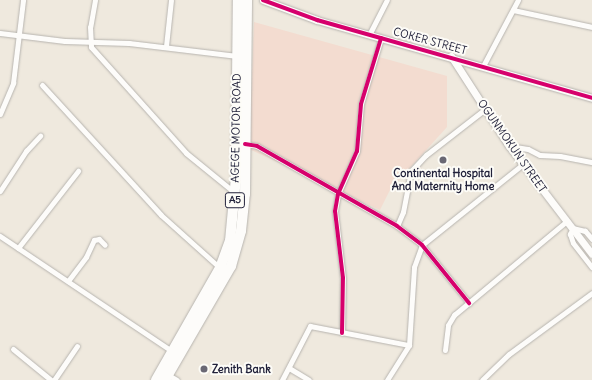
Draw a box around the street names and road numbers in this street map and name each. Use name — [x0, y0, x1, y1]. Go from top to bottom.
street label: COKER STREET — [392, 25, 468, 57]
street label: AGEGE MOTOR ROAD — [228, 73, 244, 183]
street label: OGUNMOKUN STREET — [475, 97, 549, 195]
road number: A5 — [224, 192, 246, 208]

